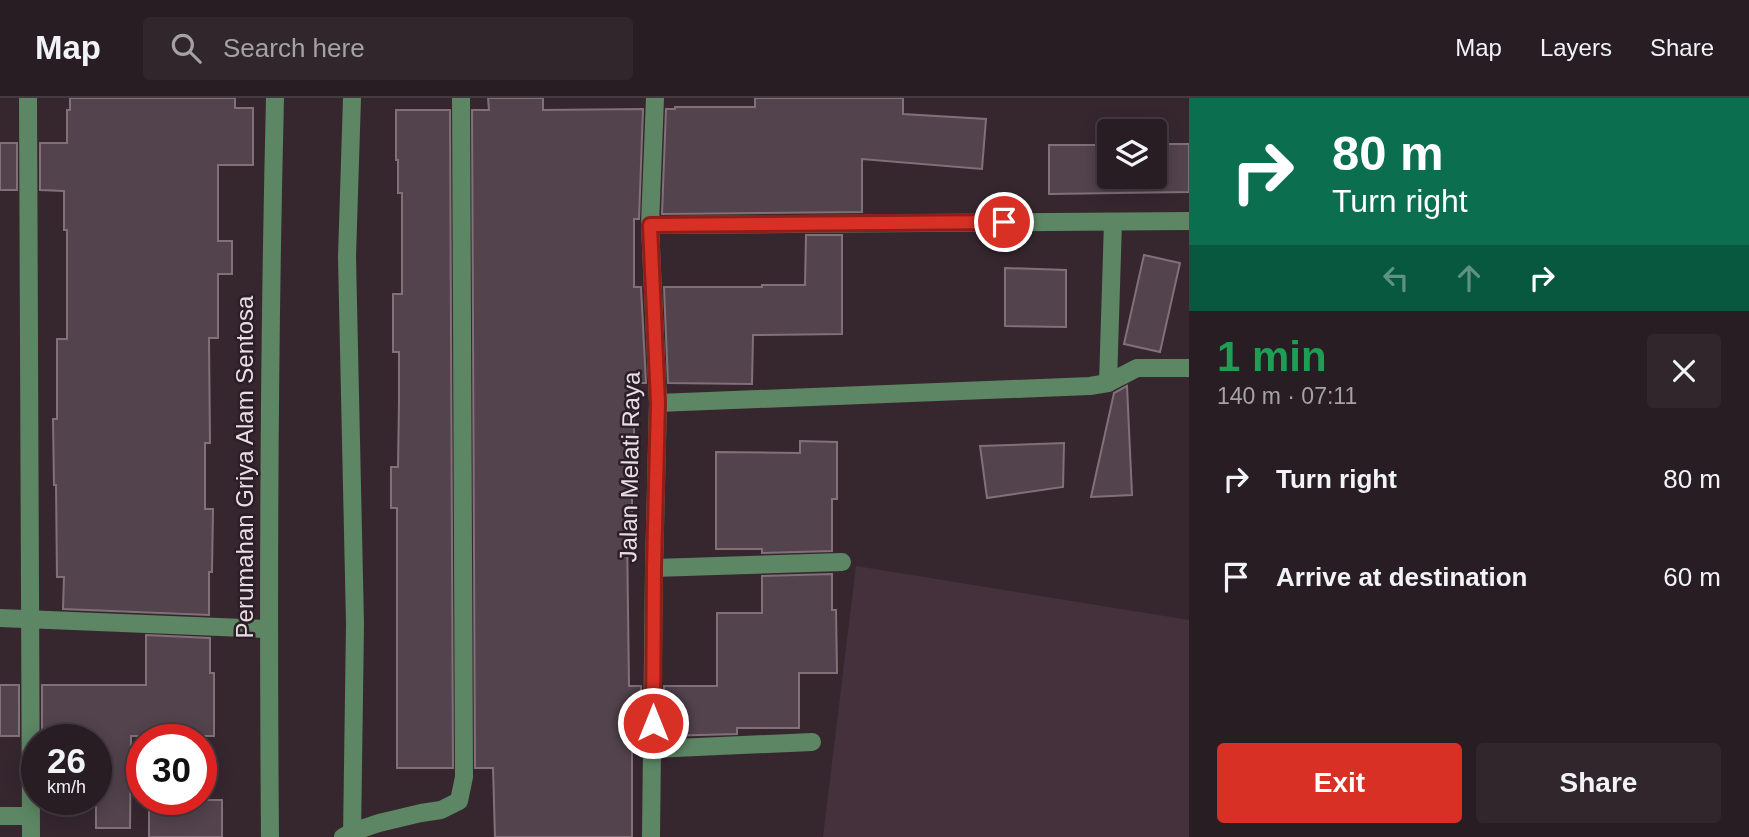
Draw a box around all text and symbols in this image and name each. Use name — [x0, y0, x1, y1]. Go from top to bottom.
search box — [143, 17, 633, 80]
text: Map — [35, 29, 101, 66]
icon: search — [167, 29, 205, 67]
text: Search here — [223, 33, 365, 63]
text: Map — [1455, 34, 1502, 61]
text: Layers — [1540, 34, 1612, 61]
text: Share — [1650, 34, 1714, 61]
map controls — [1097, 119, 1167, 189]
button: layers — [1097, 119, 1167, 189]
icon: right — [1217, 126, 1308, 217]
text: 80 m — [1332, 126, 1444, 180]
text: Turn right — [1332, 183, 1468, 219]
pin — [974, 192, 1034, 252]
icon: arrive — [985, 203, 1023, 241]
icon: left — [1377, 259, 1415, 297]
icon: ahead — [1450, 259, 1488, 297]
icon: right — [1523, 259, 1561, 297]
street label: Perumahan Griya Alam Sentosa — [231, 295, 258, 638]
text: 1 min — [1217, 333, 1327, 380]
button: close — [1647, 334, 1721, 408]
street label: Jalan Melati Raya — [614, 371, 645, 563]
text: 140 m · 07:11 — [1217, 383, 1357, 409]
icon: right — [1217, 460, 1255, 498]
text: Turn right — [1276, 464, 1397, 494]
text: 80 m — [1663, 464, 1721, 494]
icon: arrive — [1217, 558, 1255, 596]
text: Arrive at destination — [1276, 562, 1527, 592]
text: 60 m — [1663, 562, 1721, 592]
position arrow — [616, 686, 690, 760]
speed limit sign: 30 — [126, 724, 217, 815]
text: 26 — [47, 741, 86, 780]
button: Exit — [1217, 743, 1462, 823]
button: Share — [1476, 743, 1721, 823]
text: km/h — [47, 777, 86, 797]

